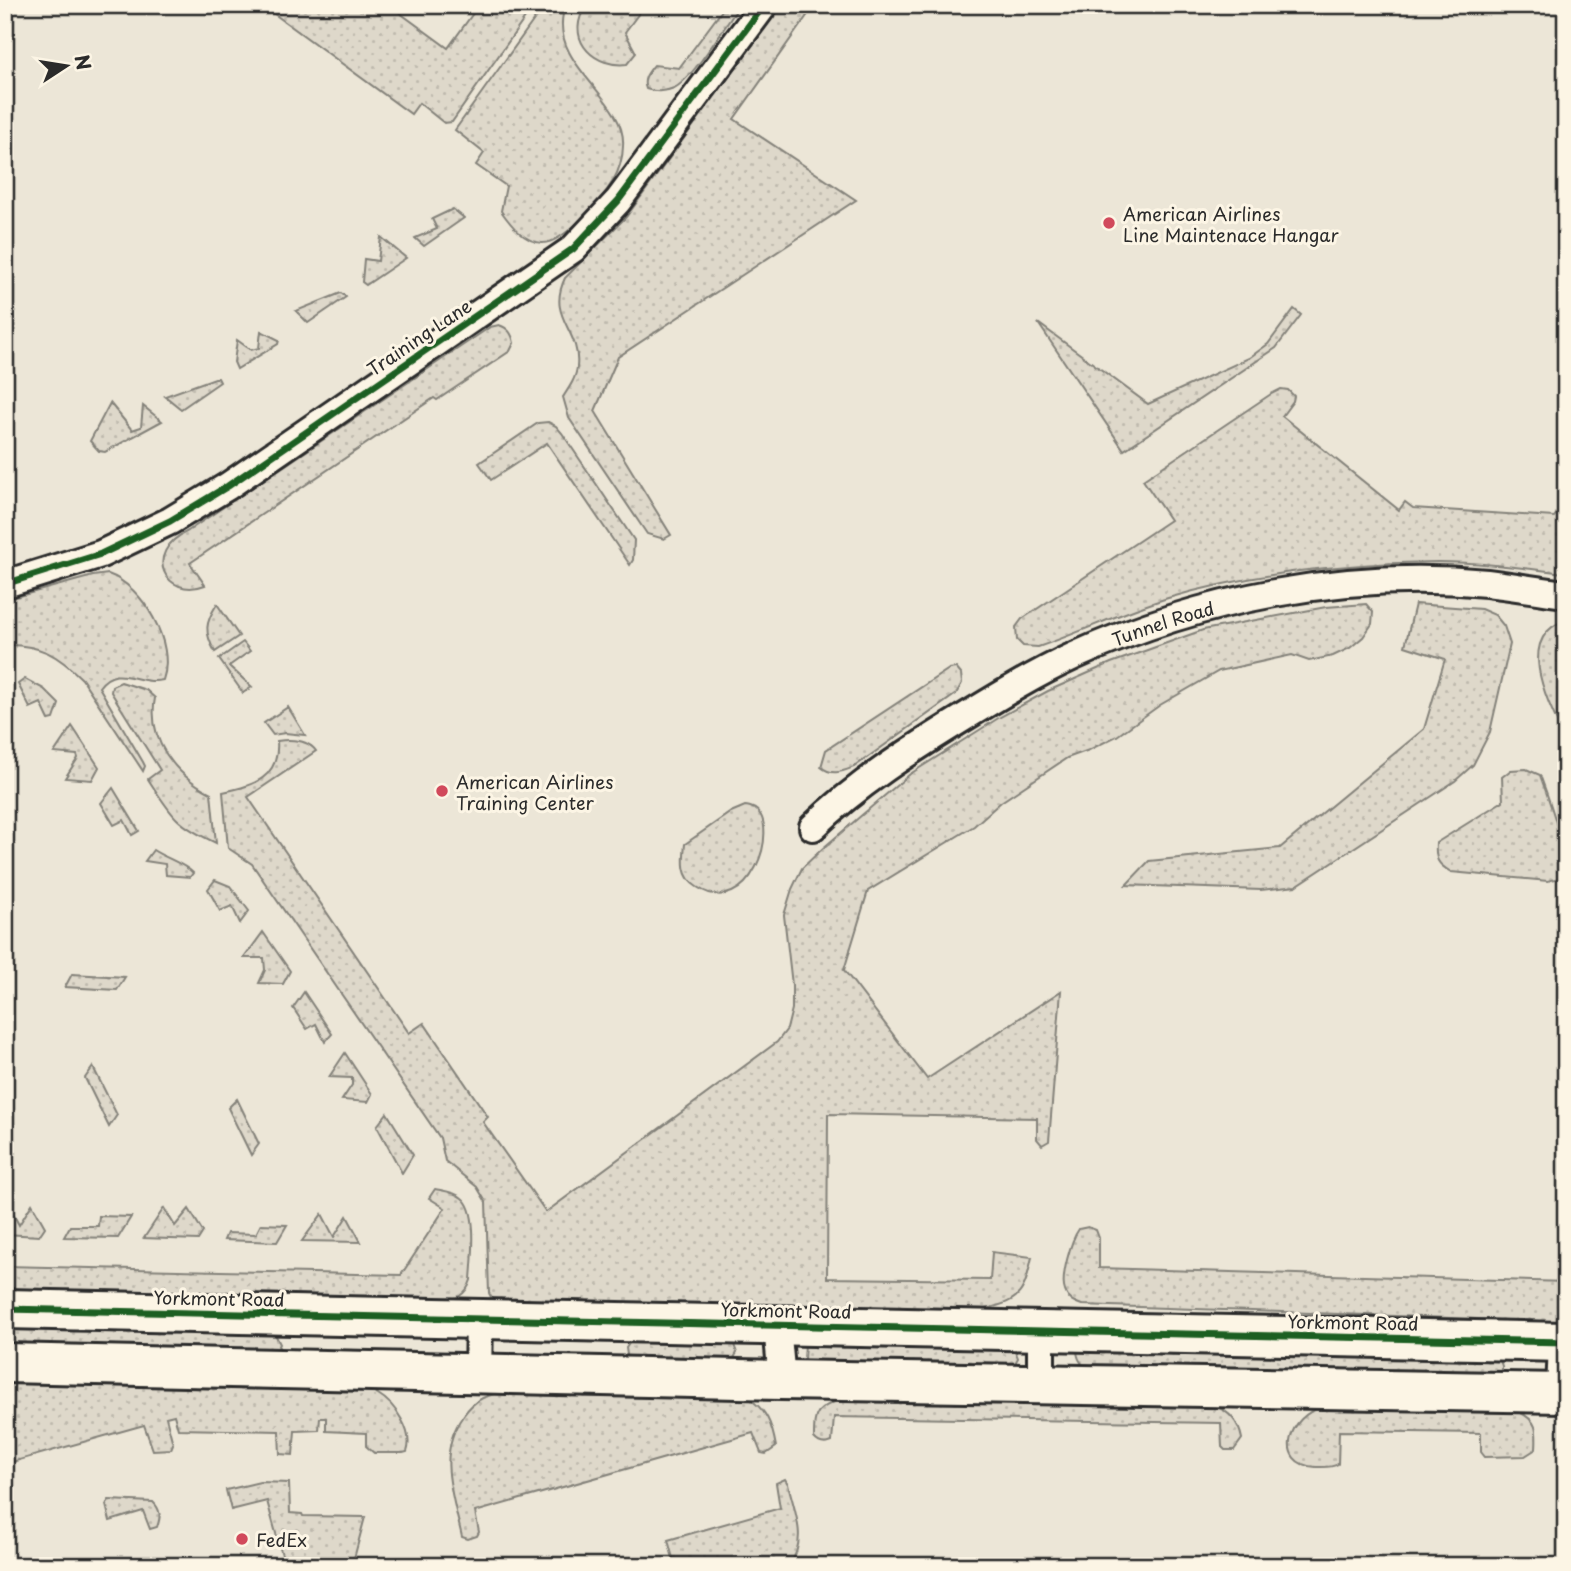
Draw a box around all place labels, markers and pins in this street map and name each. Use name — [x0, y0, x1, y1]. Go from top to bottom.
place label: American Airlines Line Maintenace Hangar — [1123, 200, 1339, 248]
marker: American Airlines Line Maintenace Hangar — [1101, 215, 1117, 231]
place label: American Airlines Training Center — [456, 768, 613, 816]
marker: American Airlines Training Center — [434, 783, 450, 799]
place label: FedEx — [256, 1526, 307, 1553]
marker: FedEx — [234, 1531, 250, 1547]

